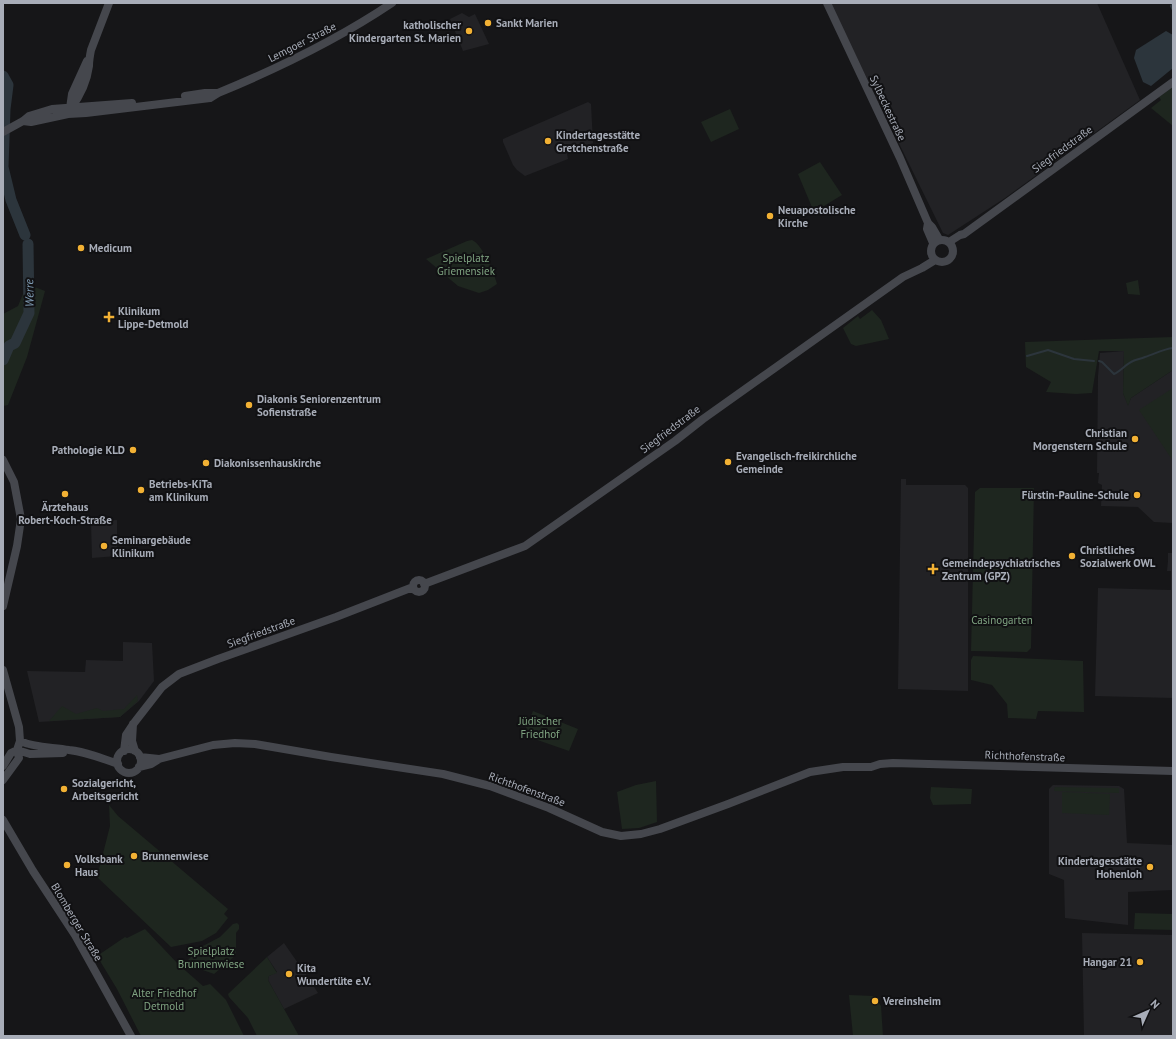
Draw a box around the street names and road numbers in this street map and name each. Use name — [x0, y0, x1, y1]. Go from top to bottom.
street label: Lemgoer Straße — [266, 19, 339, 65]
street label: Sylbeckestraße — [867, 73, 910, 143]
street label: Siegfriedstraße — [1029, 122, 1095, 176]
street label: Siegfriedstraße — [637, 402, 703, 456]
street label: Siegfriedstraße — [225, 613, 297, 651]
street label: Richthofenstraße — [984, 748, 1066, 764]
street label: Richthofenstraße — [487, 769, 568, 810]
street label: Blomberger Straße — [48, 880, 106, 964]

